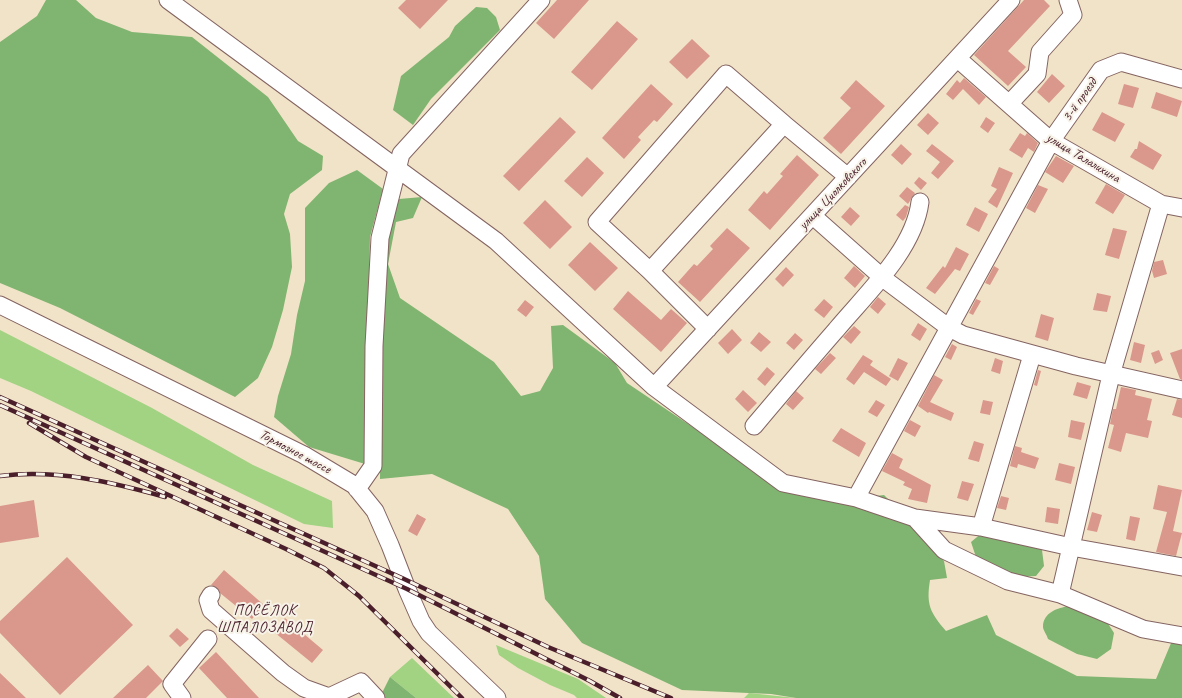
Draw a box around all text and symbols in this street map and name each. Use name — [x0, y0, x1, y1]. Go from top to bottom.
street label: 3-й проезд — [1059, 75, 1101, 125]
street label: улица Талалихина — [1043, 129, 1123, 187]
street label: улица Циолковского — [795, 155, 871, 233]
street label: Тормозное шоссе — [256, 426, 334, 478]
district label: ПОСЁЛОК ШПАЛОЗАВОД — [217, 602, 313, 637]

